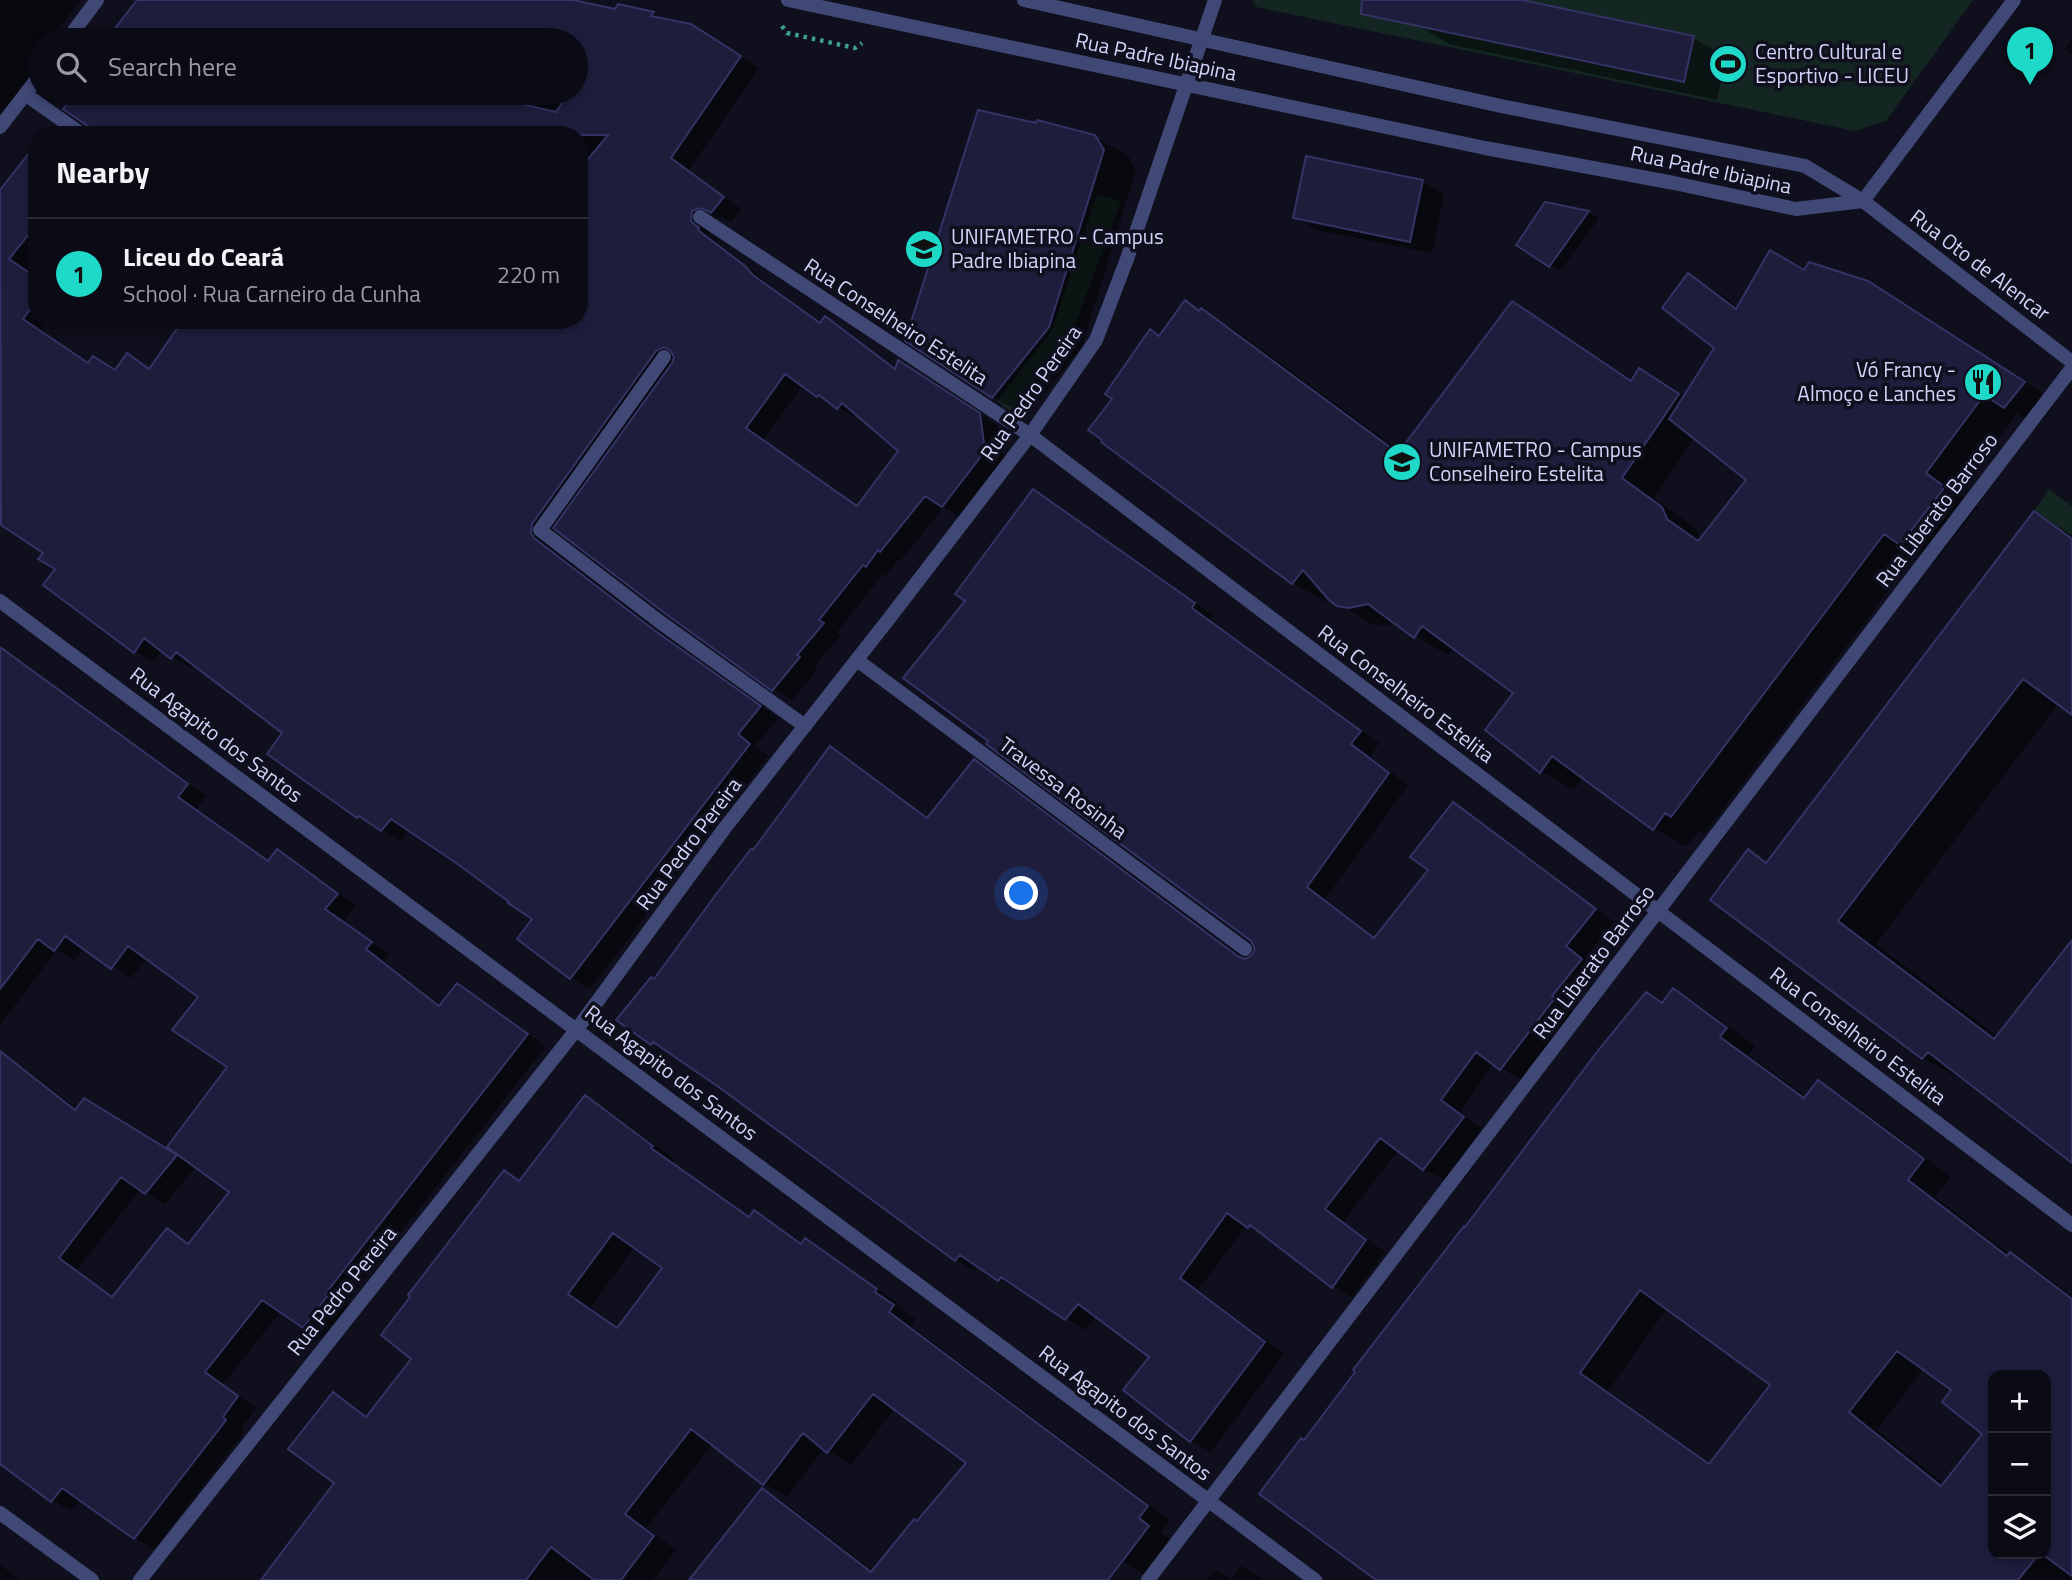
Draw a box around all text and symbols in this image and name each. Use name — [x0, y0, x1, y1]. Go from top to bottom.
street label: Rua Padre Ibiapina — [1073, 23, 1240, 89]
pin: 1 — [2007, 27, 2053, 85]
search box — [28, 28, 588, 105]
place label: Centro Cultural e Esportivo - LICEU — [1755, 35, 1909, 91]
sports icon: Centro Cultural e Esportivo - LICEU — [1707, 43, 1749, 85]
text: Search here — [108, 47, 237, 86]
icon: search — [52, 48, 90, 86]
street label: Rua Padre Ibiapina — [1628, 136, 1795, 202]
text: Nearby — [56, 149, 149, 195]
street label: Rua Oto de Alencar — [1904, 201, 2058, 328]
place label: UNIFAMETRO - Campus Padre Ibiapina — [951, 220, 1164, 276]
school or university icon: UNIFAMETRO - Campus Padre Ibiapina — [903, 228, 945, 270]
text: Liceu do Ceará — [123, 237, 284, 276]
street label: Rua Conselheiro Estelita — [798, 249, 995, 393]
text: 1 — [73, 257, 85, 292]
text: 220 m — [497, 257, 560, 292]
text: School · Rua Carneiro da Cunha — [123, 276, 421, 311]
street label: Rua Pedro Pereira — [971, 318, 1089, 467]
place label: Vó Francy - Almoço e Lanches — [1797, 353, 1956, 409]
restaurant icon: Vó Francy - Almoço e Lanches — [1962, 361, 2004, 403]
street label: Rua Liberato Barroso — [1867, 425, 2005, 593]
place label: UNIFAMETRO - Campus Conselheiro Estelita — [1429, 433, 1642, 489]
school or university icon: UNIFAMETRO - Campus Conselheiro Estelita — [1381, 441, 1423, 483]
street label: Rua Conselheiro Estelita — [1312, 616, 1502, 771]
street label: Rua Agapito dos Santos — [123, 658, 310, 810]
street label: Travessa Rosinha — [993, 728, 1135, 846]
street label: Rua Pedro Pereira — [628, 770, 749, 917]
your location — [1004, 876, 1038, 910]
street label: Rua Liberato Barroso — [1524, 877, 1662, 1045]
street label: Rua Conselheiro Estelita — [1764, 958, 1954, 1113]
street label: Rua Agapito dos Santos — [578, 996, 765, 1148]
street label: Rua Pedro Pereira — [279, 1218, 404, 1362]
street label: Rua Agapito dos Santos — [1032, 1336, 1219, 1488]
map controls — [1988, 1370, 2051, 1559]
button: + — [1988, 1370, 2051, 1433]
button: − — [1988, 1433, 2051, 1496]
button: layers — [1988, 1496, 2051, 1559]

